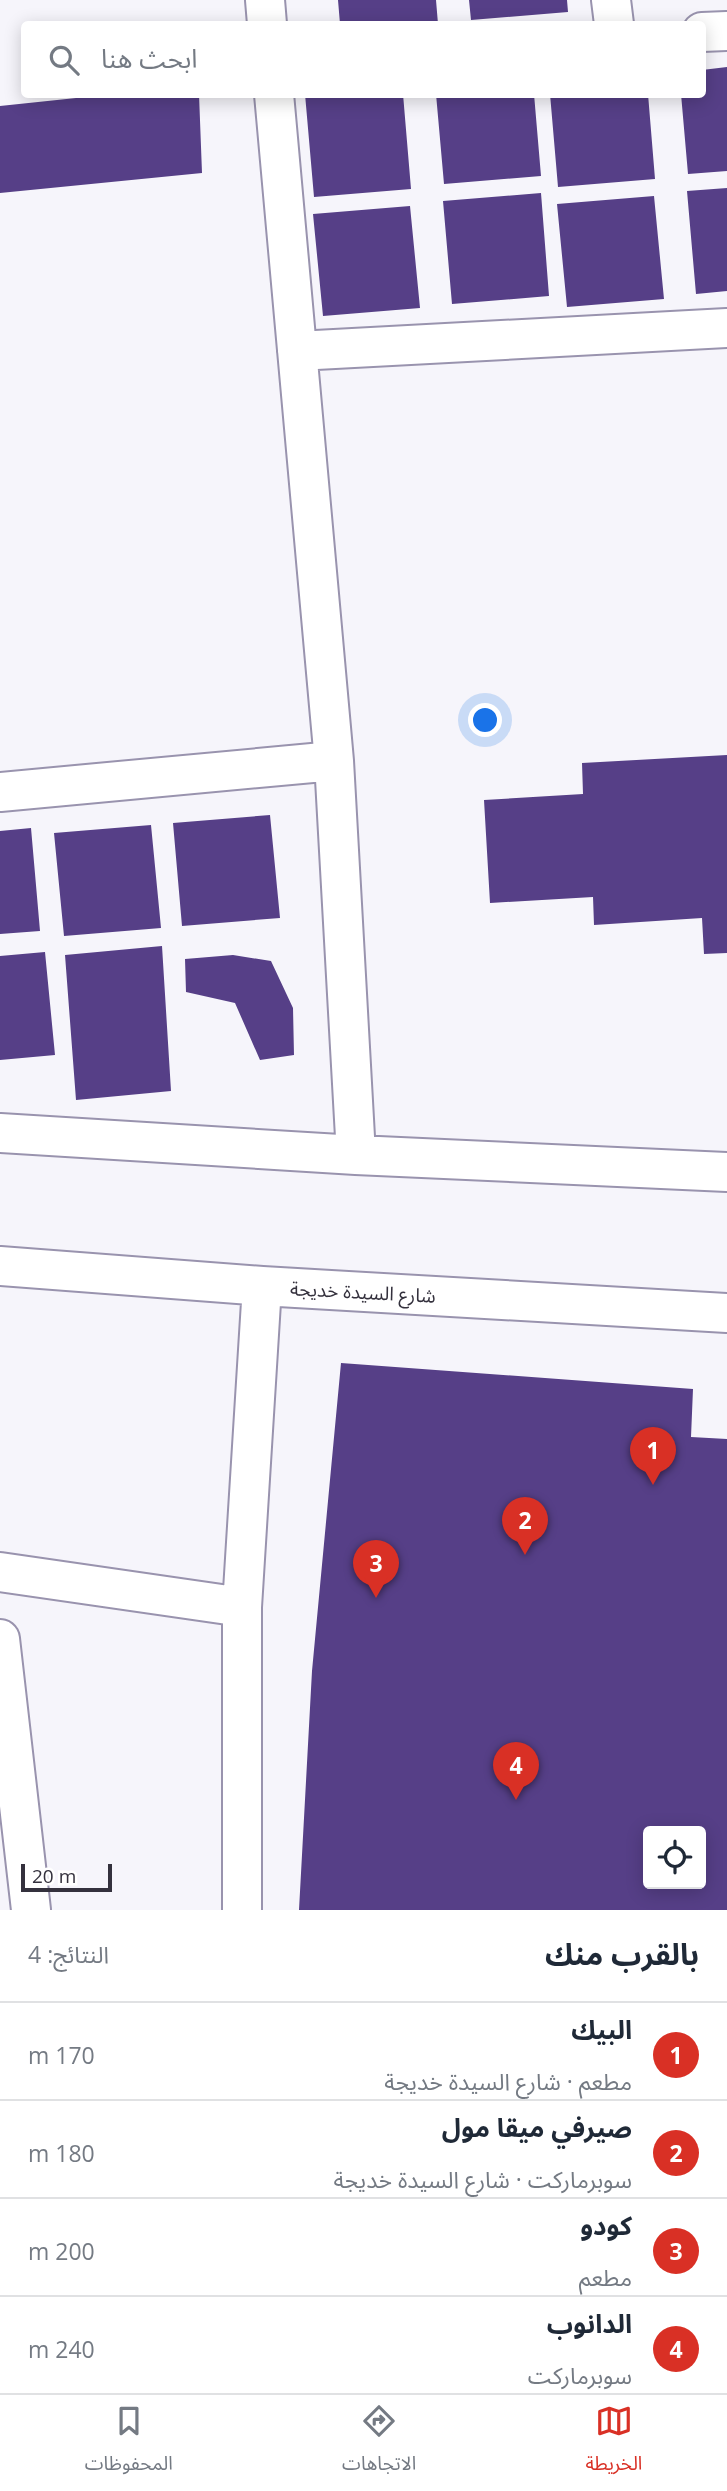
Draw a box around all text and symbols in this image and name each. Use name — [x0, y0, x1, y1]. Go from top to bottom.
search box — [21, 21, 706, 98]
text: ابحث هنا — [101, 40, 197, 76]
icon: search — [45, 41, 83, 79]
your location — [468, 703, 502, 737]
street label: شارع السيدة خديجة — [289, 1275, 436, 1310]
pin: 1 — [630, 1427, 676, 1485]
pin: 2 — [502, 1497, 548, 1555]
pin: 3 — [353, 1540, 399, 1598]
pin: 4 — [493, 1742, 539, 1800]
map controls — [643, 1826, 706, 1889]
button: locate — [643, 1826, 706, 1889]
scale bar — [21, 1861, 112, 1893]
text: 20 m — [32, 1863, 76, 1889]
text: بالقرب منك — [545, 1933, 699, 1974]
text: النتائج: 4 — [28, 1938, 109, 1970]
text: البيك — [571, 2011, 632, 2047]
text: 170 m — [28, 2039, 95, 2071]
text: 1 — [669, 2039, 683, 2071]
text: مطعم · شارع السيدة خديجة — [384, 2065, 632, 2097]
text: صيرفي ميقا مول — [442, 2109, 632, 2145]
text: 180 m — [28, 2137, 95, 2169]
text: 2 — [669, 2137, 683, 2169]
text: سوبرماركت · شارع السيدة خديجة — [333, 2163, 632, 2195]
text: كودو — [580, 2207, 632, 2243]
text: 200 m — [28, 2235, 95, 2267]
text: 3 — [669, 2235, 683, 2267]
text: مطعم — [579, 2261, 632, 2293]
text: الدانوب — [547, 2305, 632, 2341]
text: 240 m — [28, 2333, 95, 2365]
text: 4 — [669, 2333, 683, 2365]
text: سوبرماركت — [528, 2359, 632, 2391]
tab: المحفوظات — [85, 2402, 173, 2484]
tab: الاتجاهات — [342, 2402, 416, 2484]
tab: الخريطة — [585, 2402, 642, 2484]

